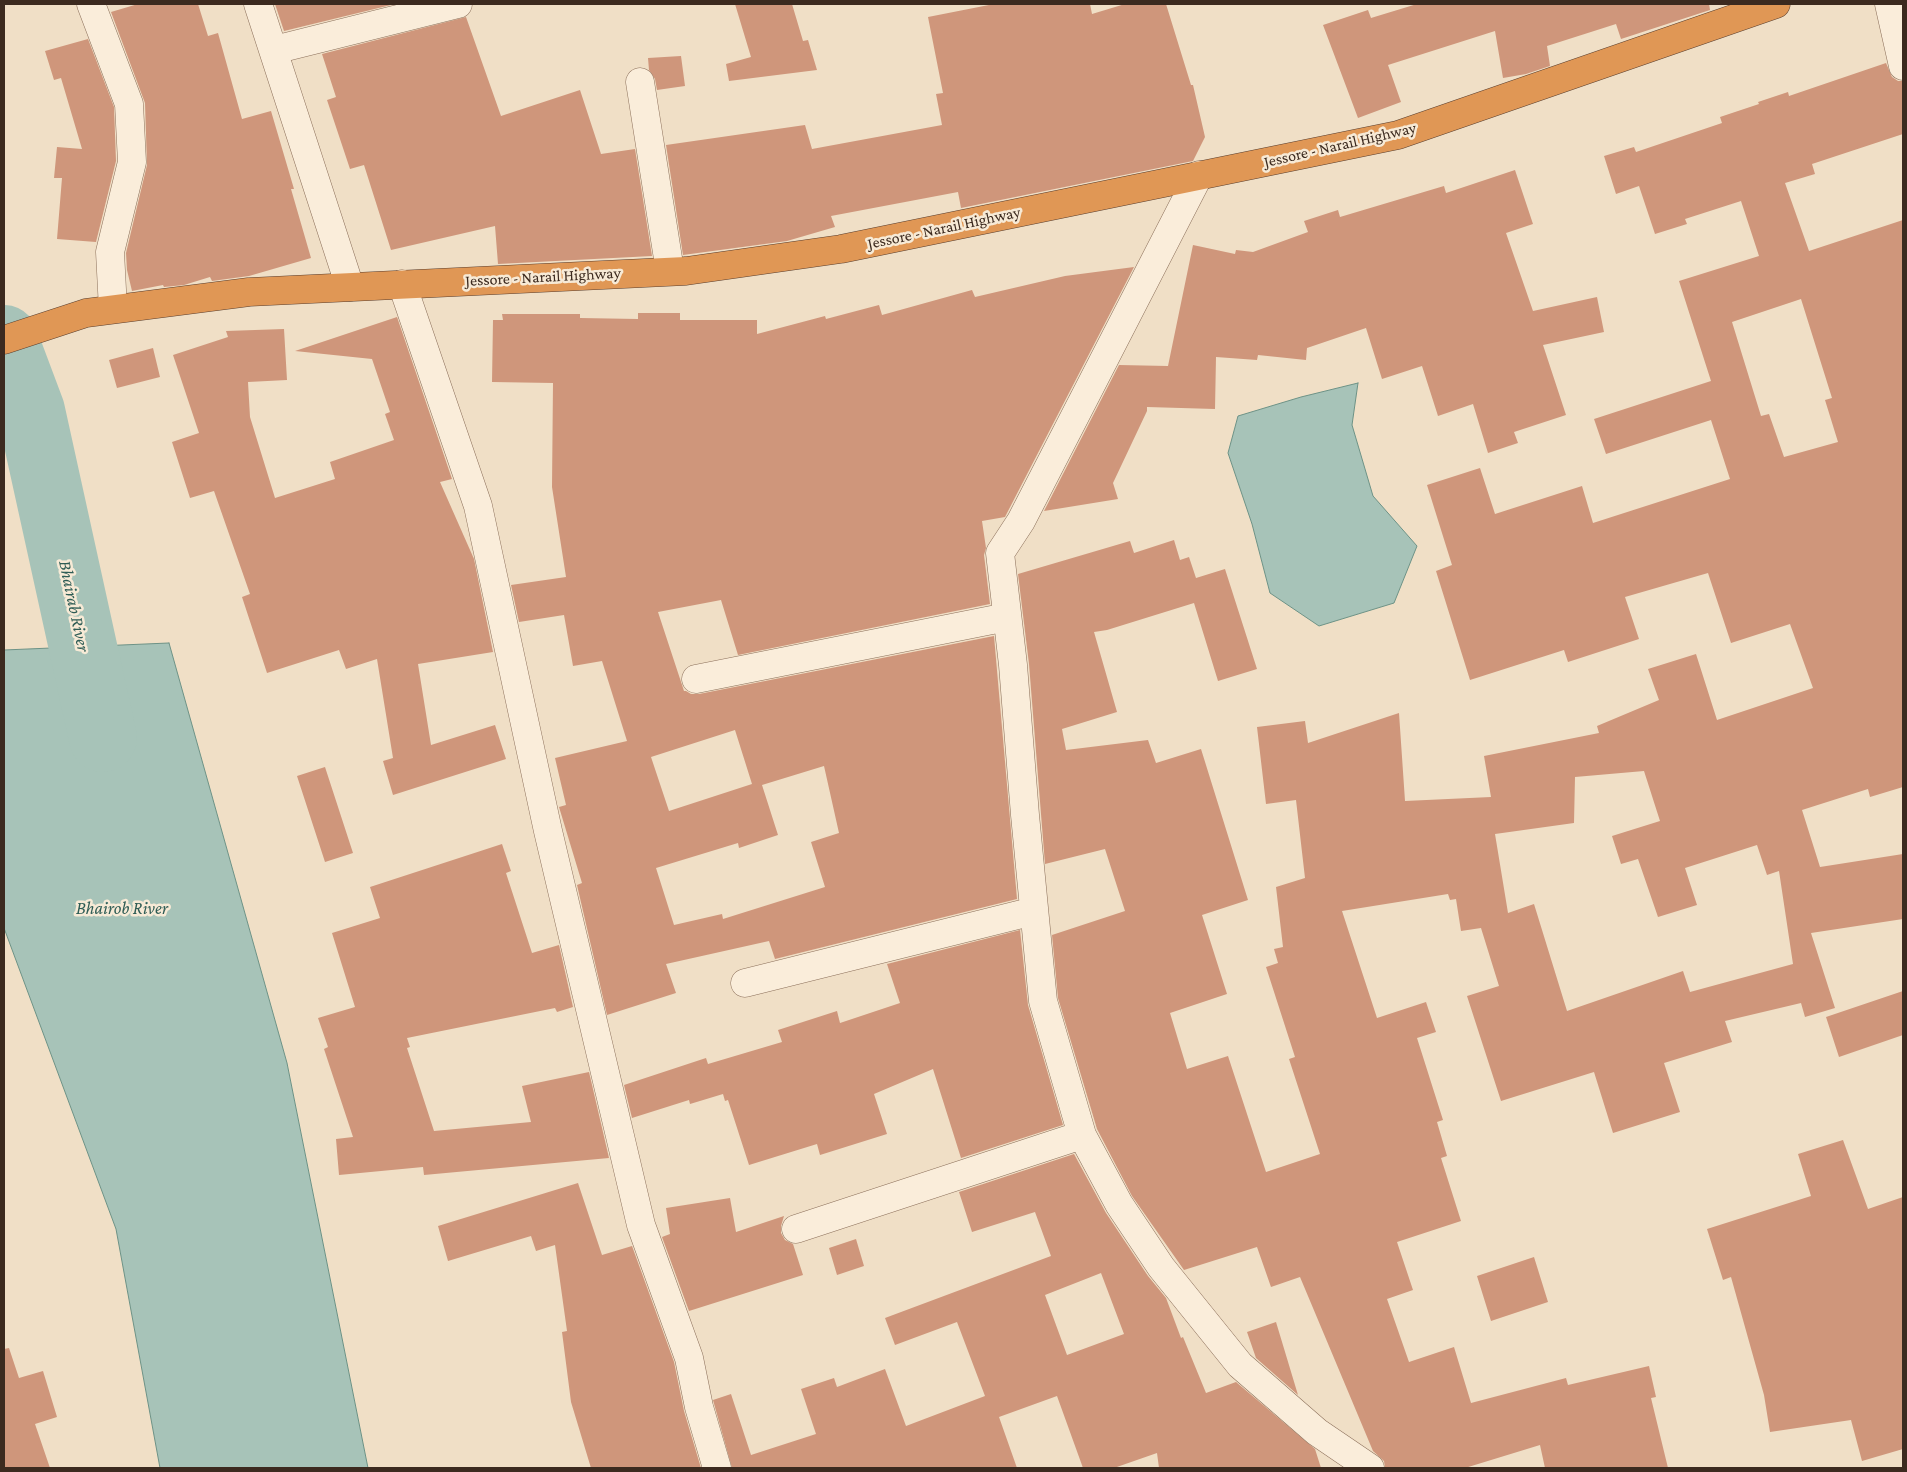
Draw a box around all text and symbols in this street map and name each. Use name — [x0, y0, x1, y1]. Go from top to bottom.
street label: Jessore - Narail Highway — [1262, 118, 1418, 172]
street label: Jessore - Narail Highway — [866, 202, 1022, 254]
street label: Jessore - Narail Highway — [465, 263, 621, 291]
water label: Bhairab River — [54, 558, 94, 654]
water label: Bhairob River — [76, 897, 168, 919]

